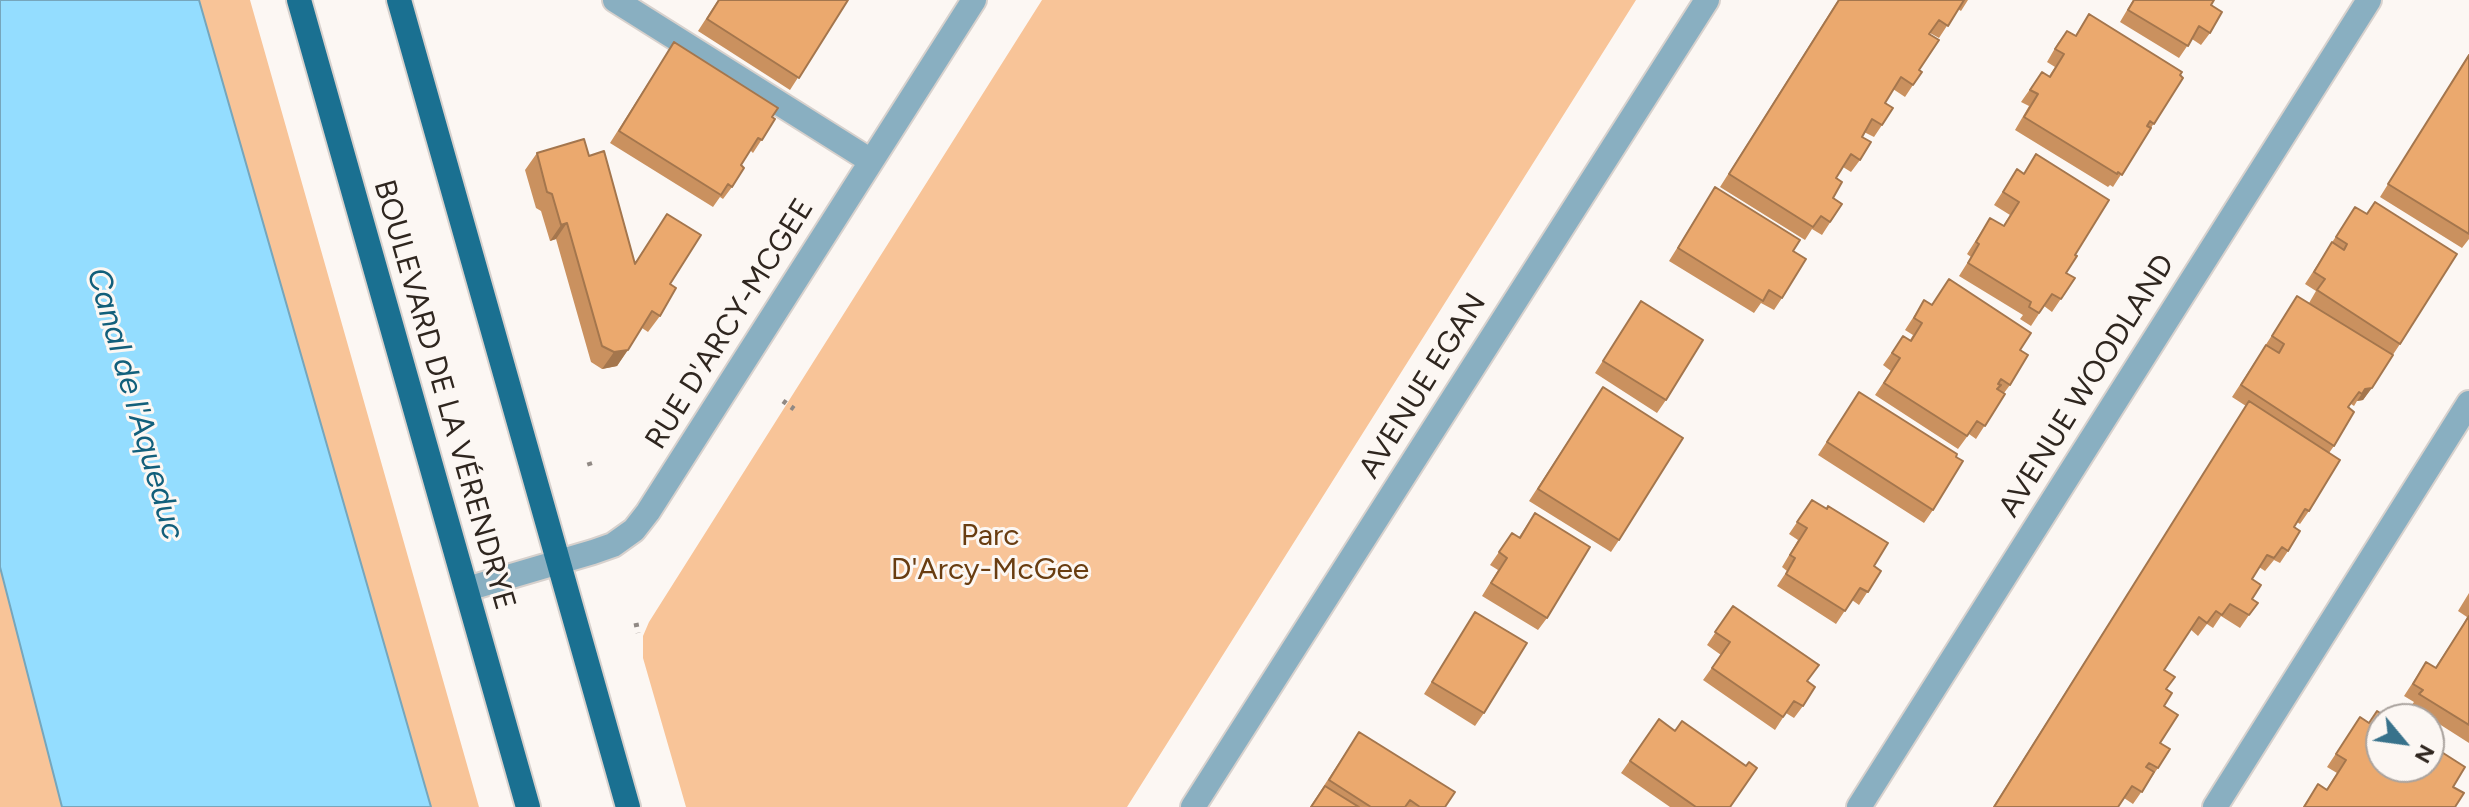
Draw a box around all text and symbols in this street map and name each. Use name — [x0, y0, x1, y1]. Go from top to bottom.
street label: BOULEVARD DE LA VÉRENDRYE — [365, 176, 523, 614]
street label: RUE D'ARCY-MCGEE — [638, 192, 822, 456]
street label: AVENUE WOODLAND — [1991, 248, 2183, 524]
water label: Canal de l'Aqueduc — [78, 264, 192, 544]
street label: AVENUE EGAN — [1352, 287, 1494, 485]
park label: Parc D'Arcy-McGee — [891, 518, 1089, 588]
north arrow — [2365, 703, 2445, 783]
text: N — [2409, 740, 2441, 768]

